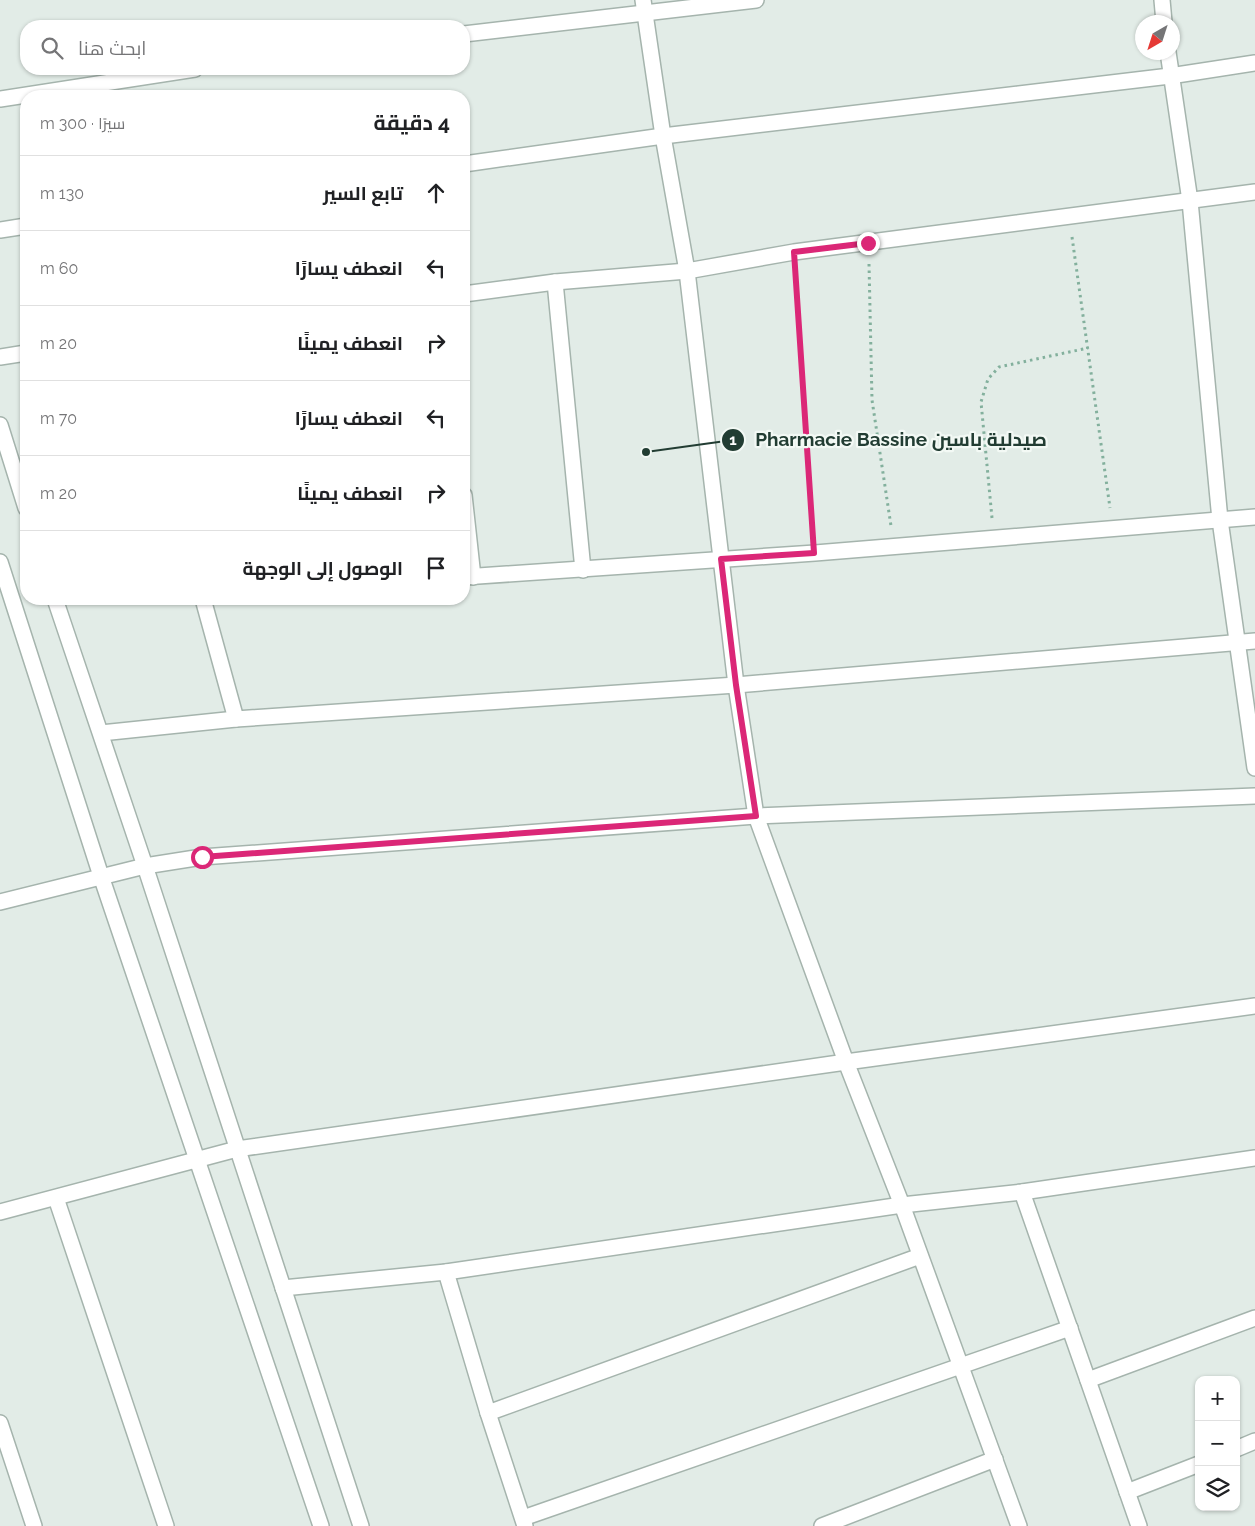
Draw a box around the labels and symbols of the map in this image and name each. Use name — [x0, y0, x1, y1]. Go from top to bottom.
north arrow — [1135, 15, 1180, 60]
route end — [857, 232, 880, 255]
callout: Pharmacie Bassine صيدلية باسين — [720, 423, 1057, 457]
text: Pharmacie Bassine صيدلية باسين — [755, 428, 1047, 451]
text: 1 — [729, 431, 737, 449]
route start — [191, 846, 214, 869]

